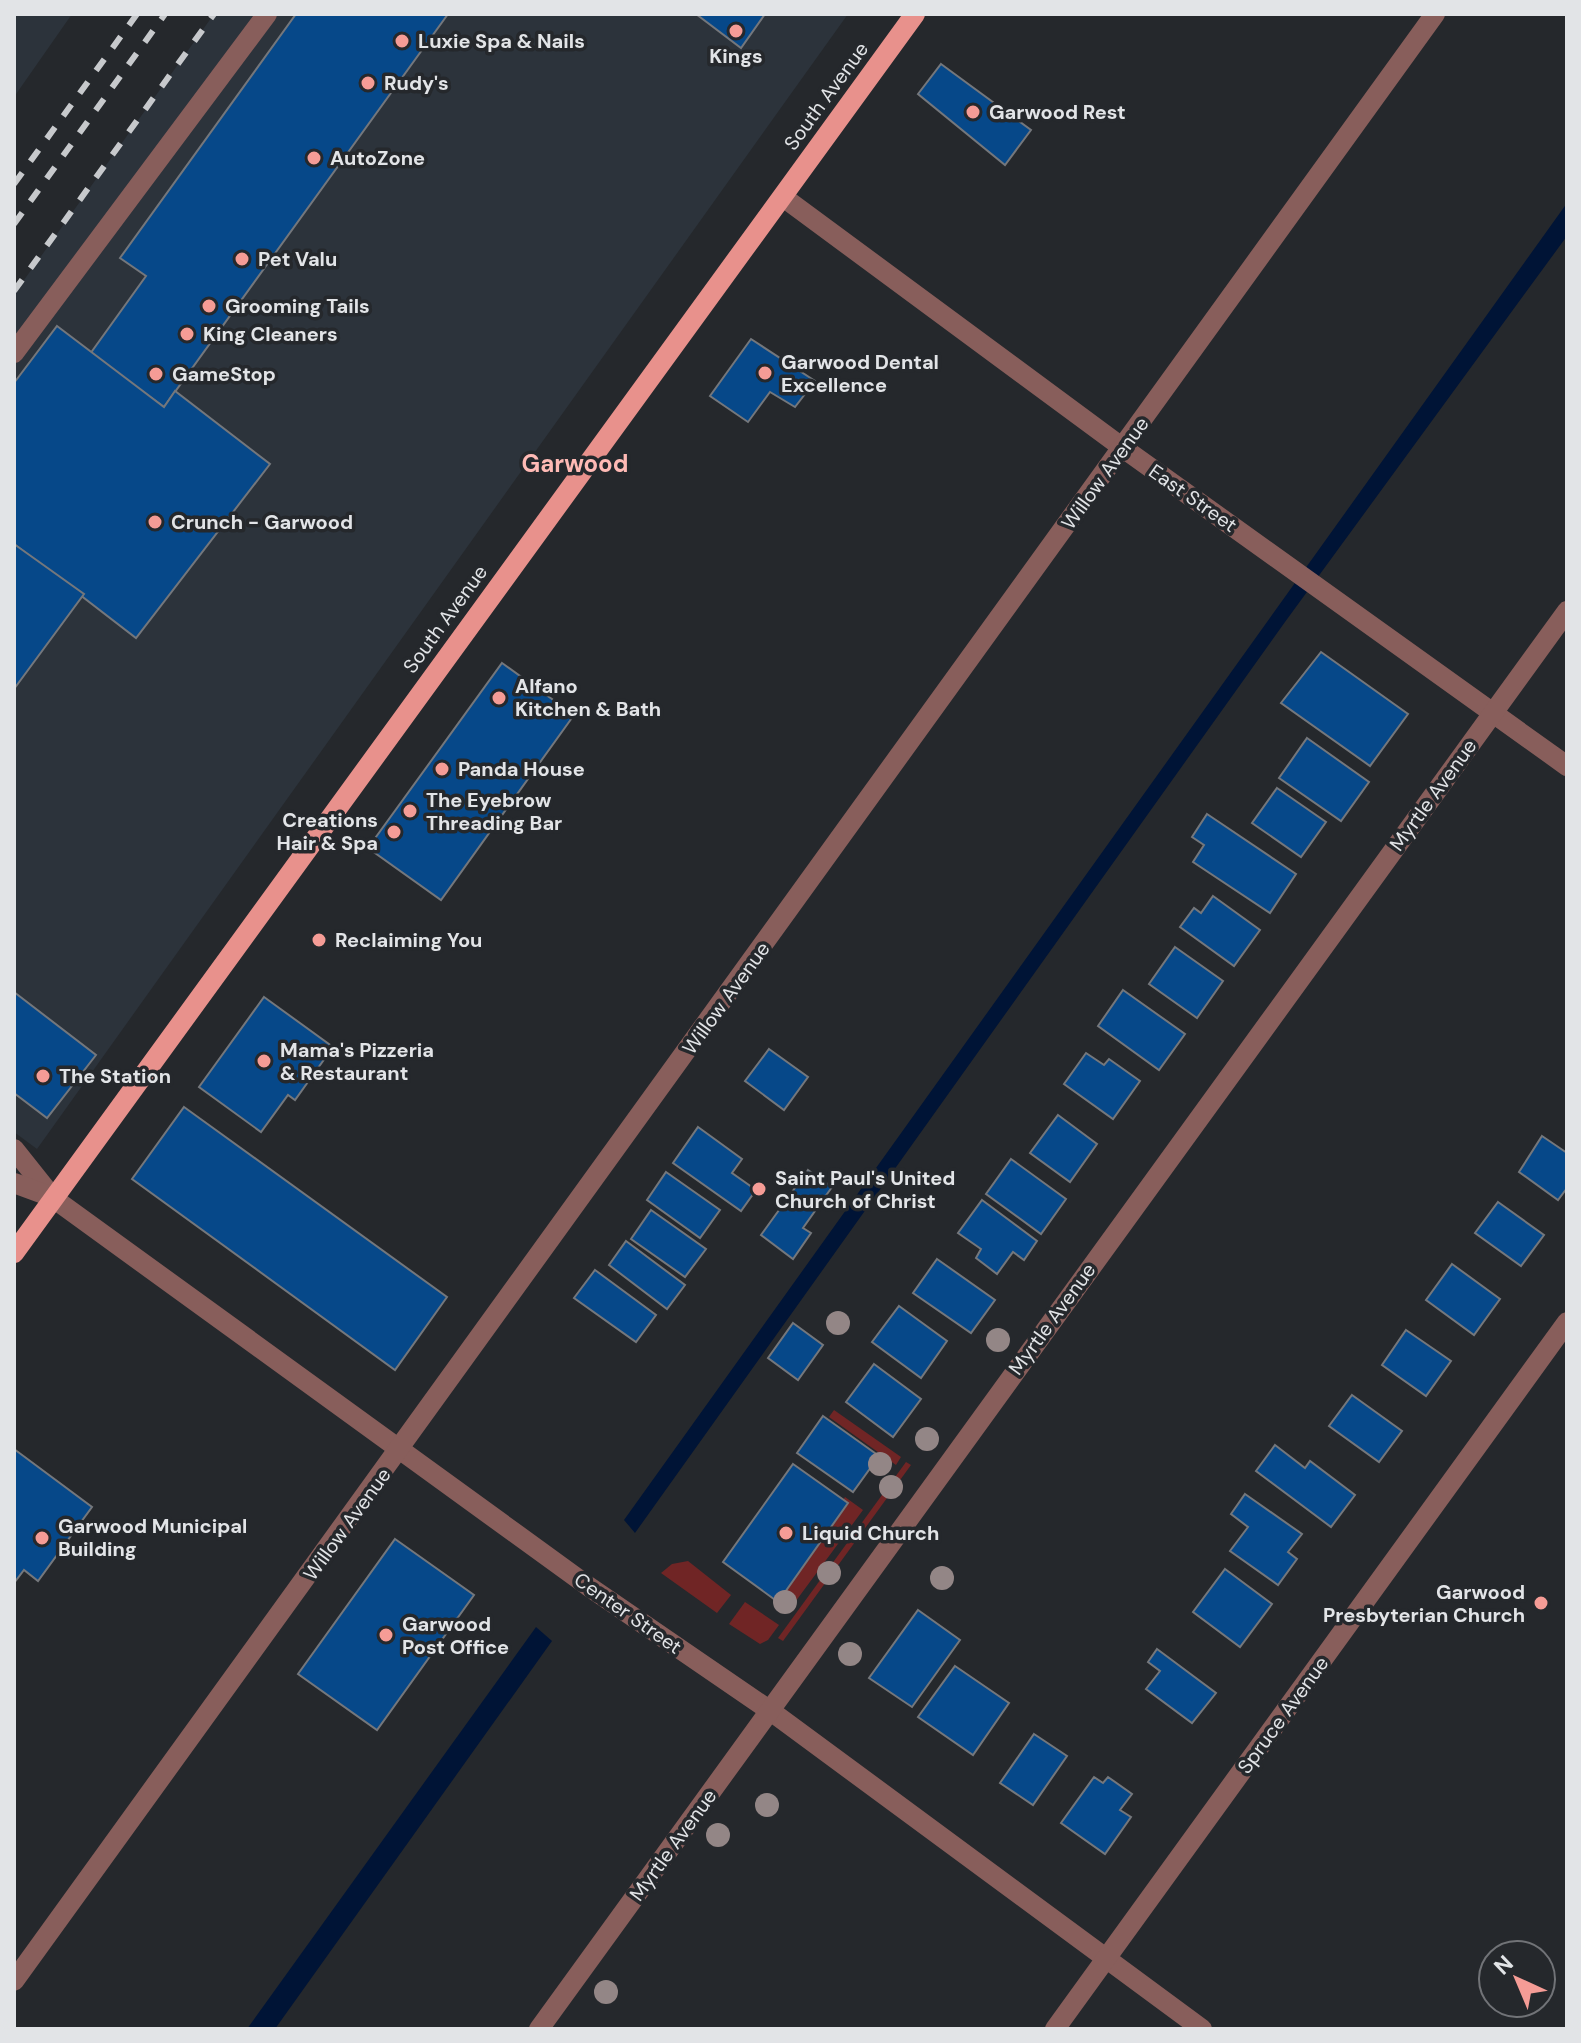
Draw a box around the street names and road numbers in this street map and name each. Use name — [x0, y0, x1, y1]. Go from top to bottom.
street label: South Avenue — [778, 37, 874, 155]
street label: Willow Avenue — [1055, 412, 1155, 534]
street label: East Street — [1144, 458, 1242, 538]
street label: South Avenue — [397, 560, 493, 678]
street label: Myrtle Avenue — [1384, 734, 1482, 856]
street label: Willow Avenue — [676, 937, 776, 1059]
street label: Myrtle Avenue — [1003, 1258, 1101, 1380]
street label: Willow Avenue — [297, 1463, 397, 1585]
street label: Center Street — [569, 1566, 687, 1660]
street label: Spruce Avenue — [1232, 1651, 1334, 1779]
street label: Myrtle Avenue — [624, 1784, 722, 1906]

